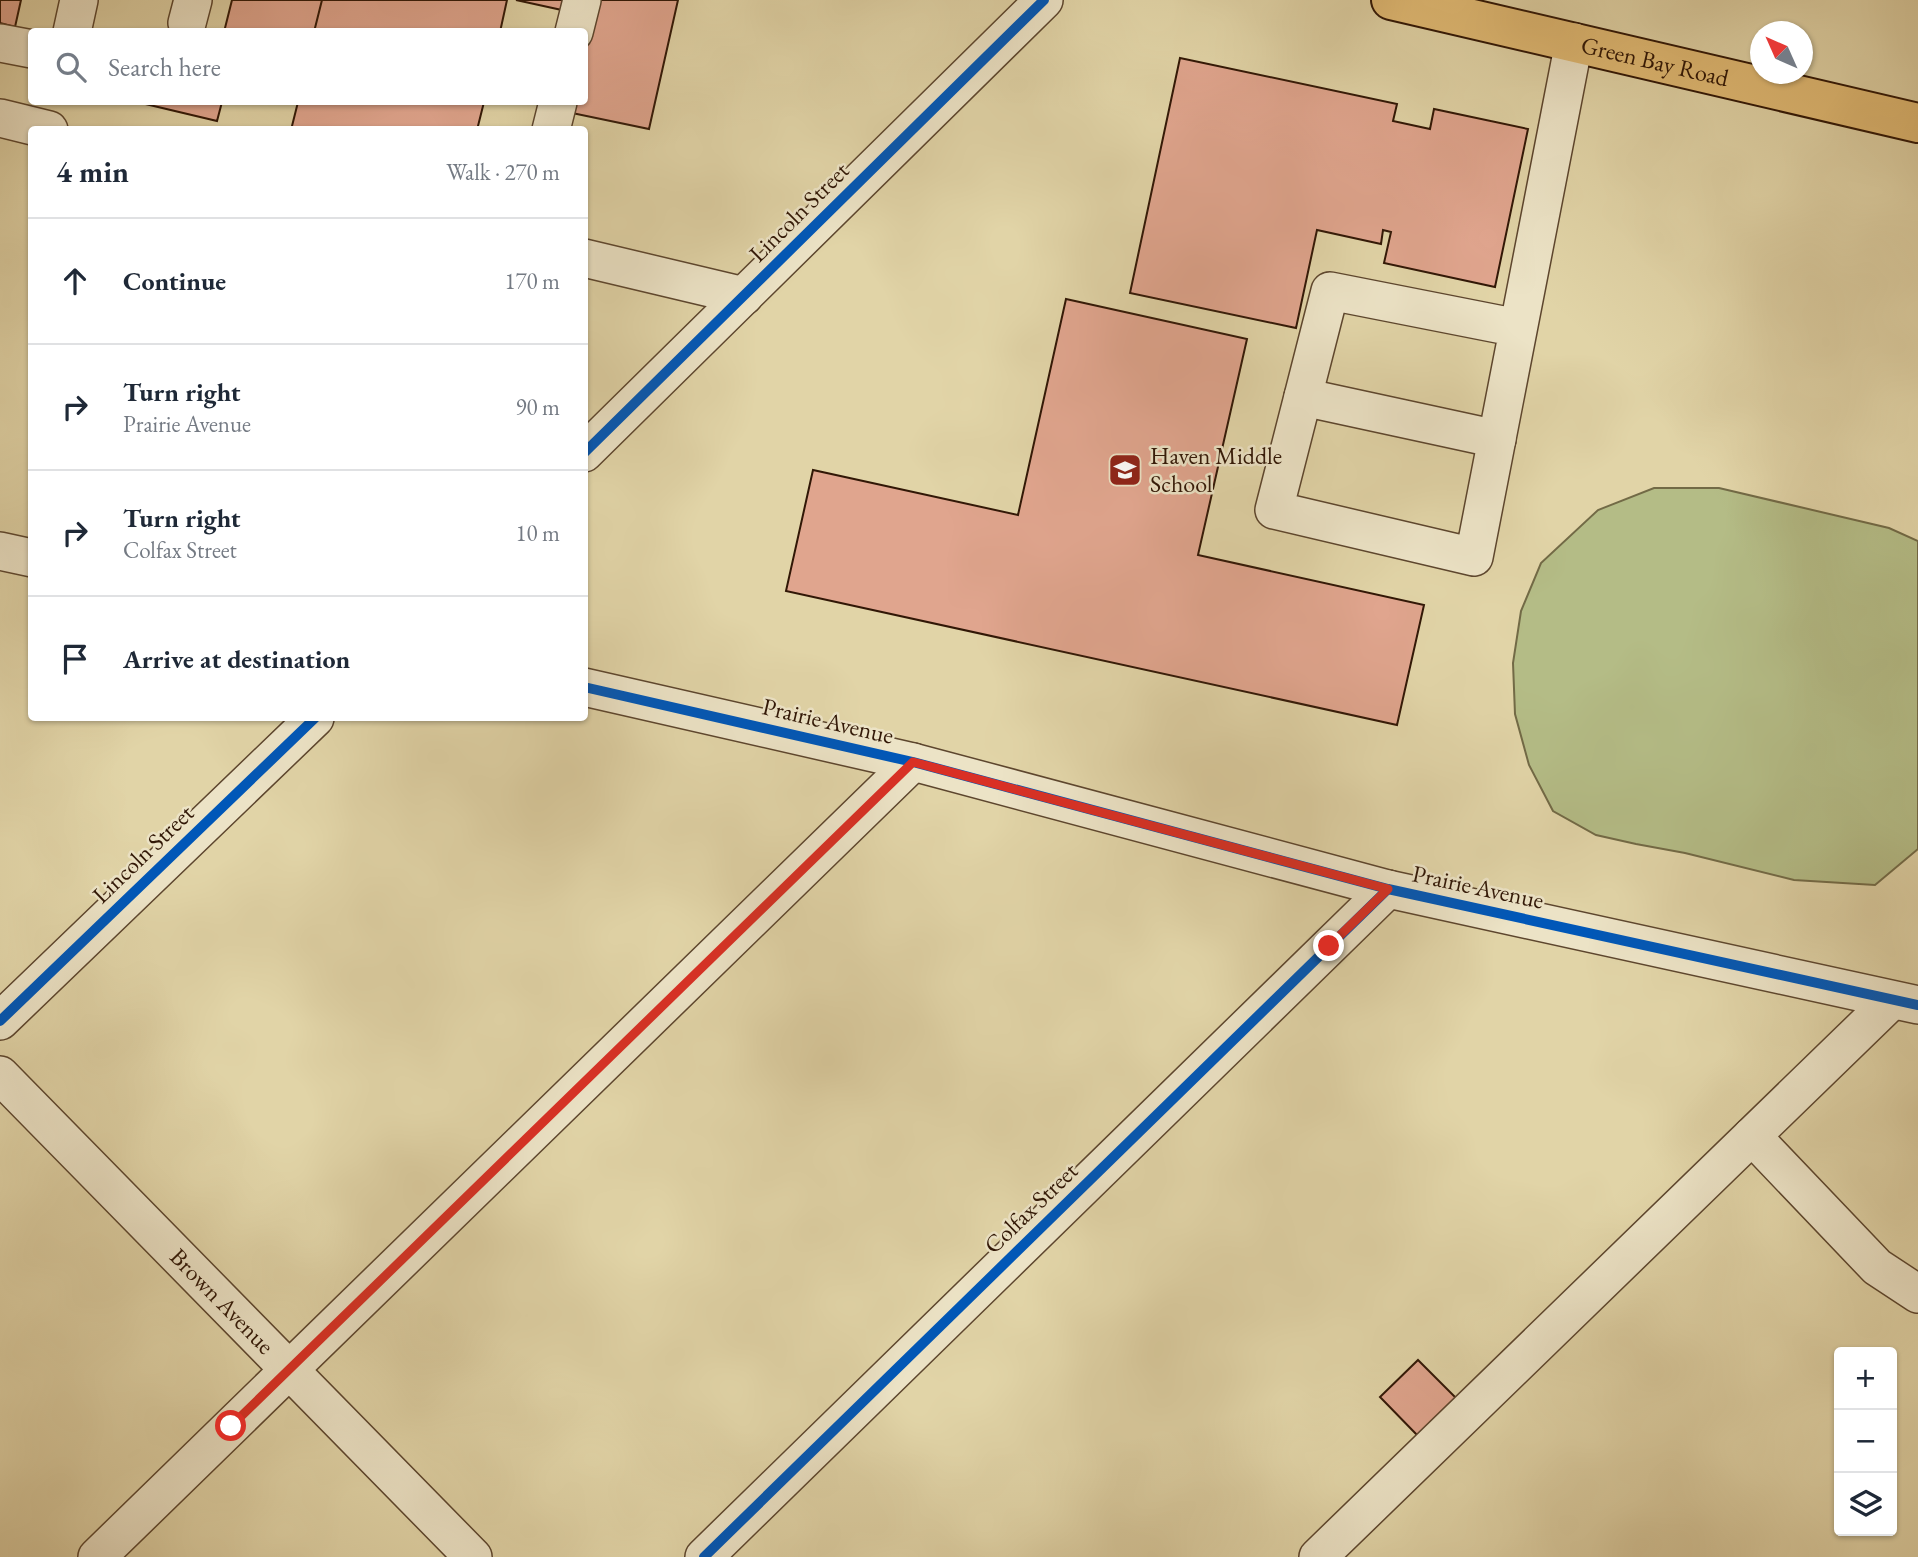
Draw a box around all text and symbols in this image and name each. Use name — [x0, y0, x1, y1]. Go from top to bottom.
north arrow — [1750, 21, 1813, 84]
search box — [28, 28, 588, 105]
street label: Green Bay Road — [1578, 29, 1733, 94]
icon: search — [52, 48, 90, 86]
text: Search here — [108, 50, 221, 84]
text: 4 min — [56, 152, 129, 191]
street label: Lincoln Street — [742, 155, 856, 268]
text: Walk · 270 m — [446, 157, 560, 187]
icon: ahead — [56, 262, 94, 300]
text: Continue — [123, 264, 226, 298]
text: 170 m — [504, 266, 560, 296]
text: Turn right — [123, 375, 241, 409]
icon: right — [56, 388, 94, 426]
text: 90 m — [515, 392, 560, 422]
text: Prairie Avenue — [123, 409, 251, 439]
place label: Haven Middle School — [1150, 440, 1282, 499]
school or university icon: Haven Middle School — [1106, 451, 1144, 489]
text: Turn right — [123, 501, 241, 535]
icon: right — [56, 514, 94, 552]
text: 10 m — [515, 518, 560, 548]
text: Colfax Street — [123, 535, 237, 565]
icon: arrive — [56, 640, 94, 678]
text: Arrive at destination — [123, 642, 350, 676]
street label: Prairie Avenue — [760, 690, 897, 751]
street label: Lincoln Street — [85, 797, 200, 910]
street label: Prairie Avenue — [1410, 857, 1547, 916]
route end — [1313, 930, 1344, 961]
street label: Colfax Street — [977, 1155, 1084, 1260]
street label: Brown Avenue — [163, 1241, 281, 1360]
map controls — [1834, 1347, 1897, 1536]
button: + — [1834, 1347, 1897, 1410]
route start — [215, 1410, 246, 1441]
button: − — [1834, 1410, 1897, 1473]
button: layers — [1834, 1473, 1897, 1536]

